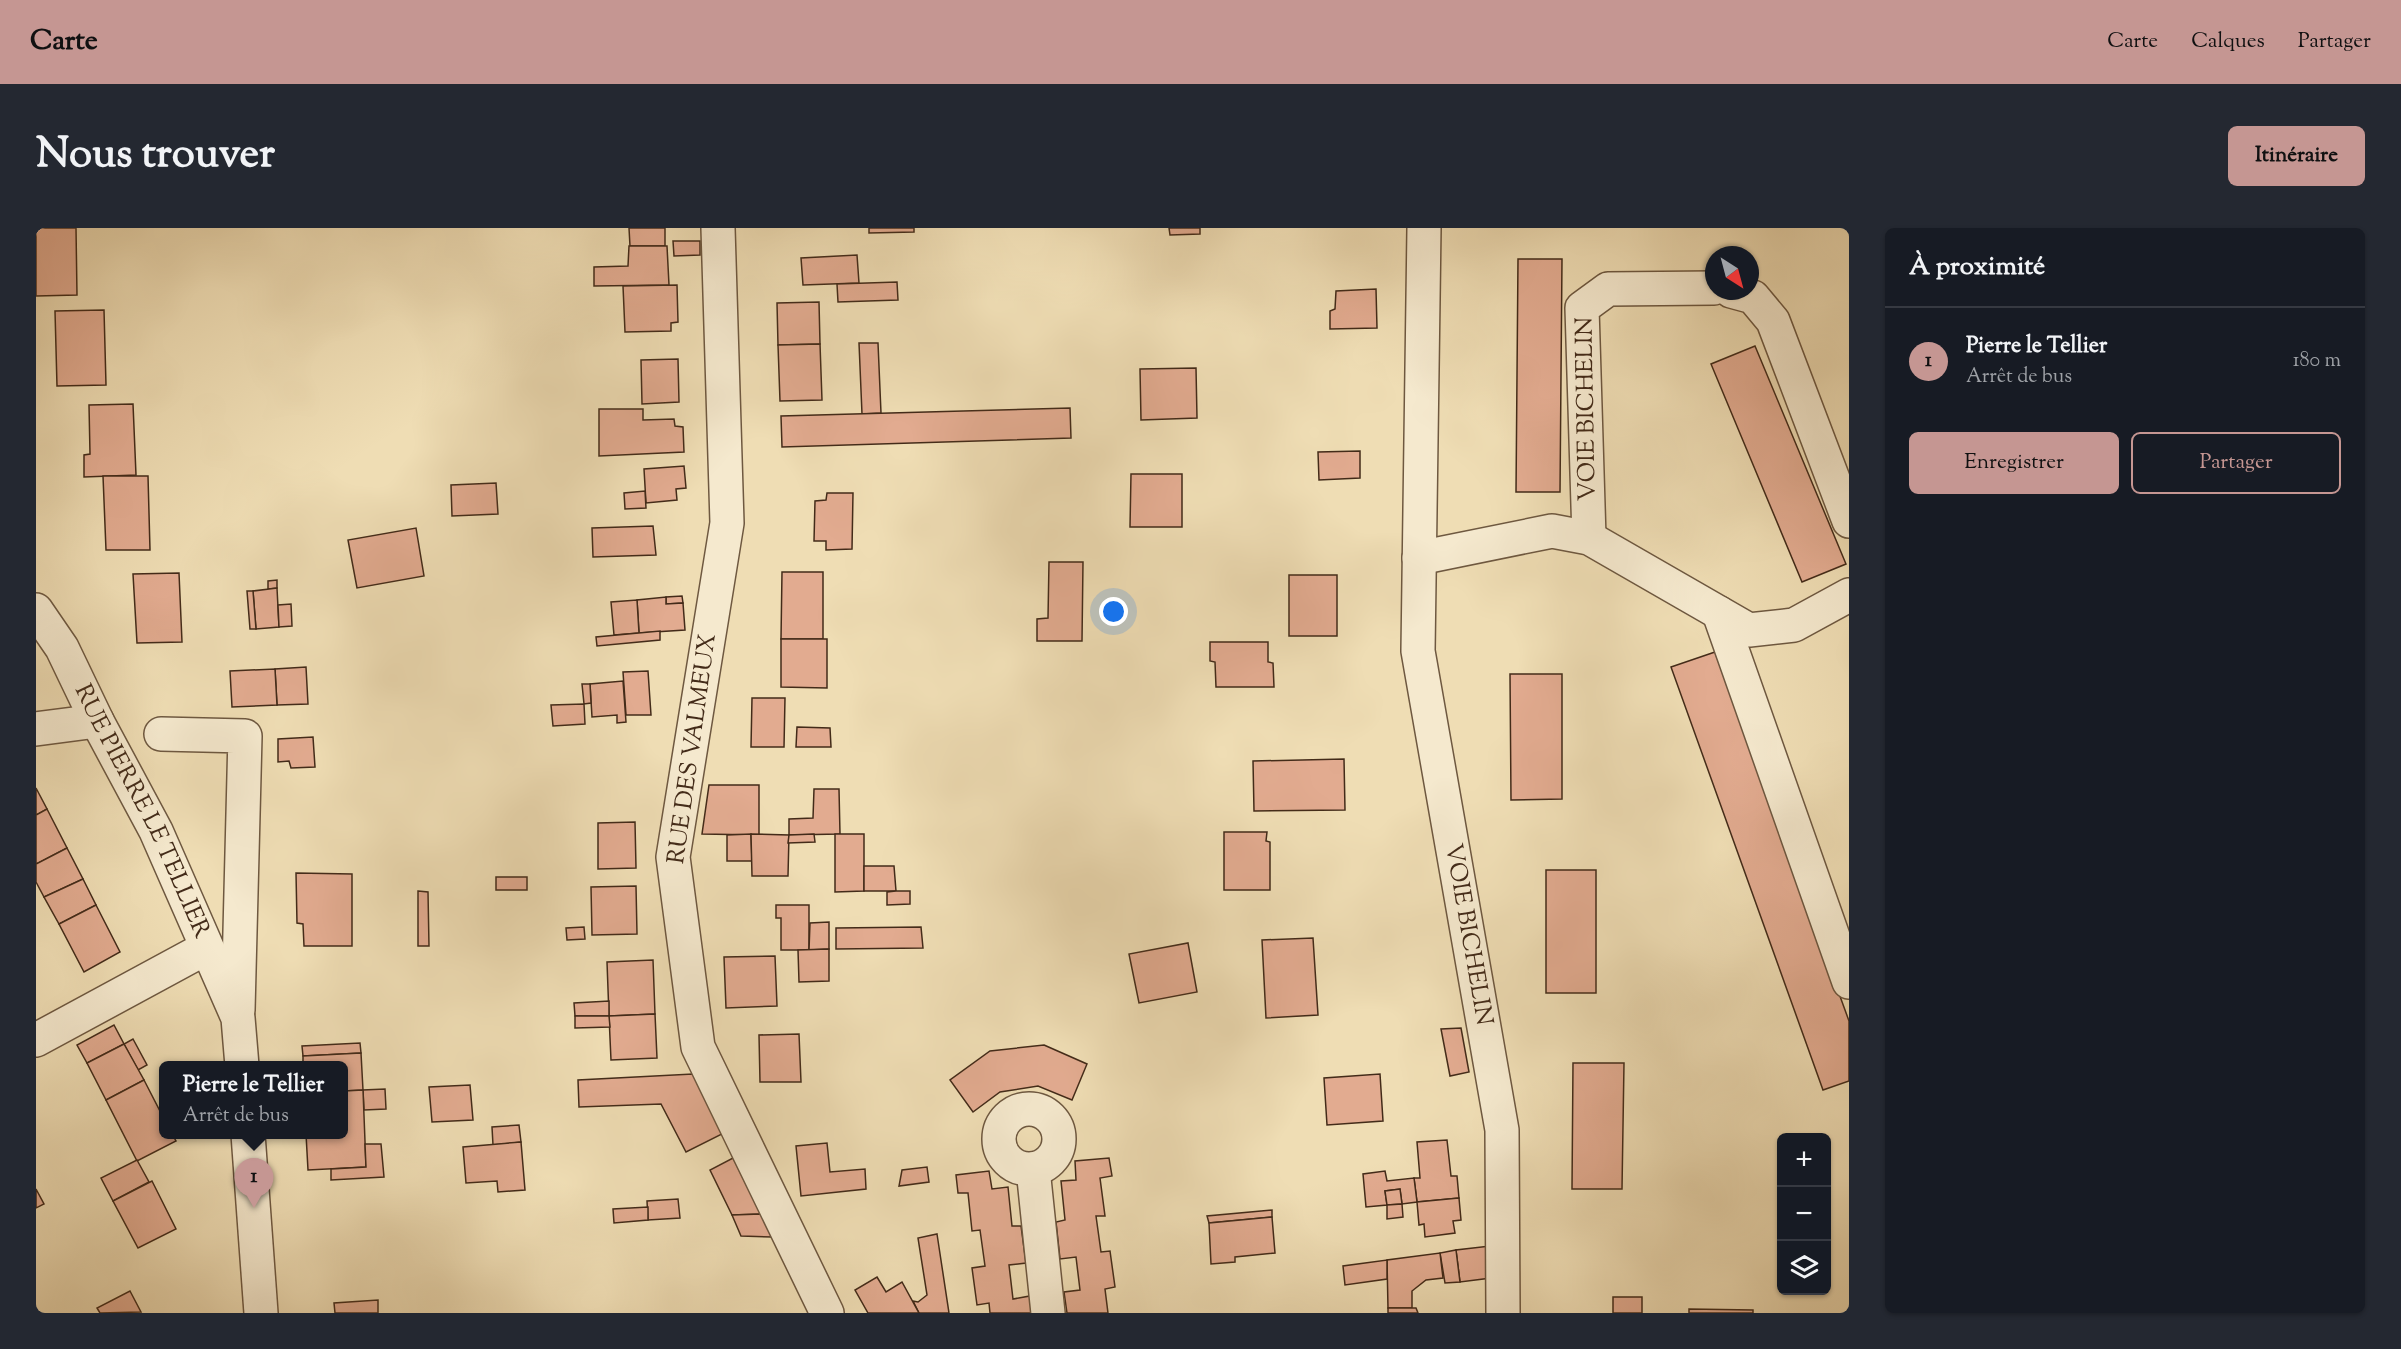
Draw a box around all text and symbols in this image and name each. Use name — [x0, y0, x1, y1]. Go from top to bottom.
text: Carte — [30, 22, 98, 62]
text: Carte — [2107, 27, 2158, 57]
text: Calques — [2191, 27, 2265, 57]
text: Partager — [2298, 27, 2371, 57]
text: Nous trouver — [36, 126, 275, 186]
button: Itinéraire — [2228, 126, 2365, 186]
north arrow — [1705, 246, 1759, 300]
text: À proximité — [1909, 249, 2045, 286]
street label: VOIE BICHELIN — [1568, 317, 1606, 501]
text: Pierre le Tellier — [1966, 331, 2107, 363]
text: 1 — [1925, 347, 1932, 376]
text: 180 m — [2293, 347, 2341, 376]
text: Arrêt de bus — [1966, 363, 2072, 392]
button: Enregistrer — [1909, 432, 2119, 494]
button: Partager — [2131, 432, 2341, 494]
your location — [1099, 597, 1128, 626]
street label: RUE DES VALMEUX — [660, 632, 726, 866]
street label: RUE PIERRE LE TELLIER — [65, 679, 218, 945]
street label: VOIE BICHELIN — [1435, 841, 1500, 1028]
popup — [159, 1061, 348, 1139]
text: Pierre le Tellier — [183, 1070, 324, 1102]
text: Arrêt de bus — [183, 1102, 289, 1131]
map controls — [1777, 1133, 1831, 1295]
button: + — [1777, 1133, 1831, 1187]
pin: 1 — [234, 1158, 274, 1208]
button: − — [1777, 1187, 1831, 1241]
button: layers — [1777, 1241, 1831, 1295]

